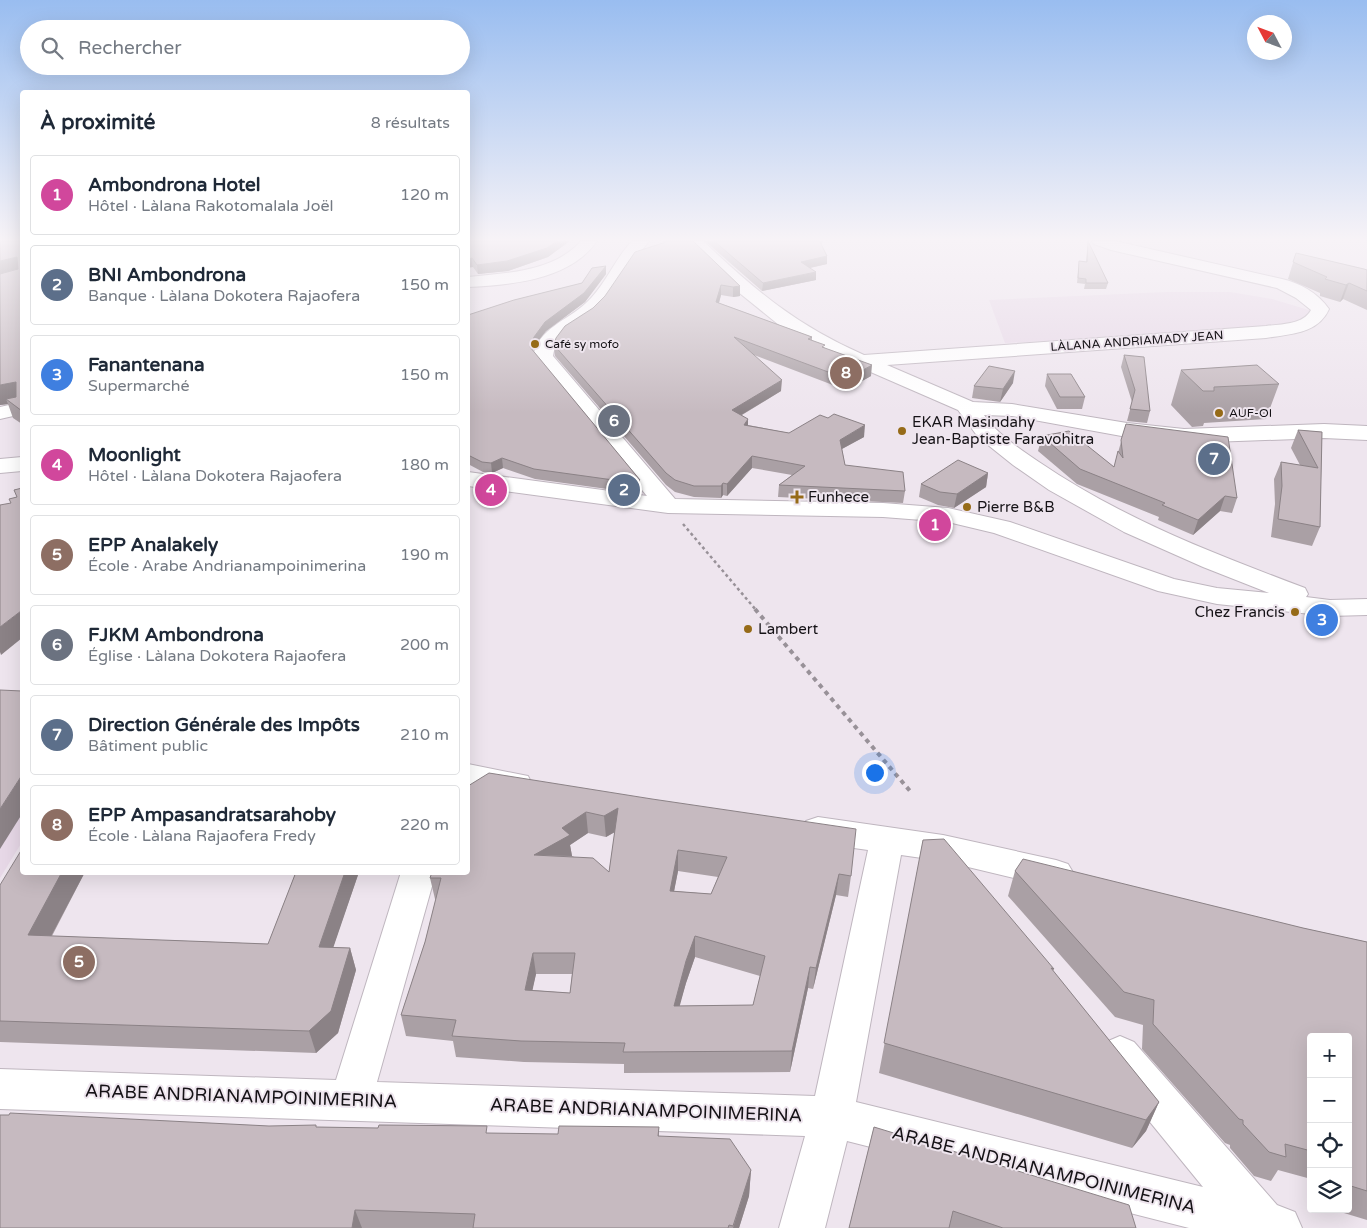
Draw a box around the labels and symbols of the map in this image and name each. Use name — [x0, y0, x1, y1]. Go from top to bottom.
north arrow — [1247, 15, 1292, 60]
street label: LÀLANA ANDRIAMADY JEAN — [1050, 328, 1224, 354]
place label: Café sy mofo — [545, 337, 619, 351]
marker: Café sy mofo — [529, 338, 541, 350]
pin: 8 — [830, 354, 862, 392]
pin: 6 — [598, 402, 630, 440]
place label: AUF-OI — [1229, 406, 1272, 420]
marker: AUF-OI — [1213, 407, 1225, 419]
place label: EKAR Masindahy Jean-Baptiste Faravohitra — [912, 413, 1094, 448]
marker: EKAR Masindahy Jean-Baptiste Faravohitra — [896, 425, 908, 437]
pin: 7 — [1198, 440, 1230, 478]
pin: 4 — [475, 471, 507, 509]
pin: 2 — [608, 471, 640, 509]
place label: Funhece — [808, 488, 869, 506]
marker: Funhece — [790, 490, 804, 504]
place label: Pierre B&B — [977, 498, 1055, 516]
marker: Pierre B&B — [961, 501, 973, 513]
pin: 1 — [919, 506, 951, 544]
pin: 3 — [1306, 601, 1338, 639]
place label: Chez Francis — [1195, 603, 1285, 621]
marker: Chez Francis — [1289, 606, 1301, 618]
place label: Lambert — [758, 620, 819, 638]
marker: Lambert — [742, 623, 754, 635]
your location — [862, 760, 888, 786]
pin: 5 — [63, 943, 95, 981]
street label: ARABE ANDRIANAMPOINIMERINA — [84, 1080, 398, 1112]
street label: ARABE ANDRIANAMPOINIMERINA — [489, 1094, 803, 1126]
street label: ARABE ANDRIANAMPOINIMERINA — [890, 1122, 1198, 1218]

